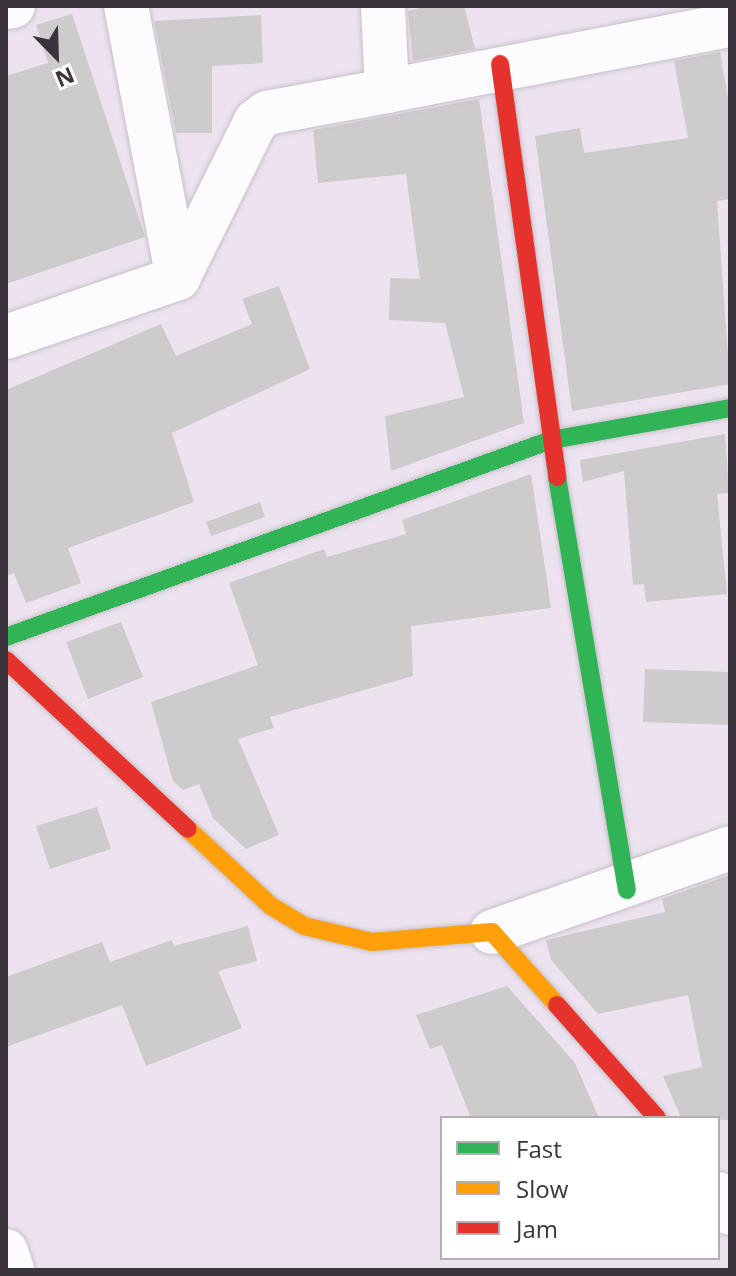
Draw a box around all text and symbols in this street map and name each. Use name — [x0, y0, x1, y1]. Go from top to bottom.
north arrow — [16, 16, 96, 96]
text: N — [51, 61, 79, 95]
legend — [440, 1116, 720, 1260]
text: Fast — [516, 1132, 562, 1165]
text: Slow — [516, 1172, 568, 1205]
text: Jam — [516, 1212, 558, 1245]

